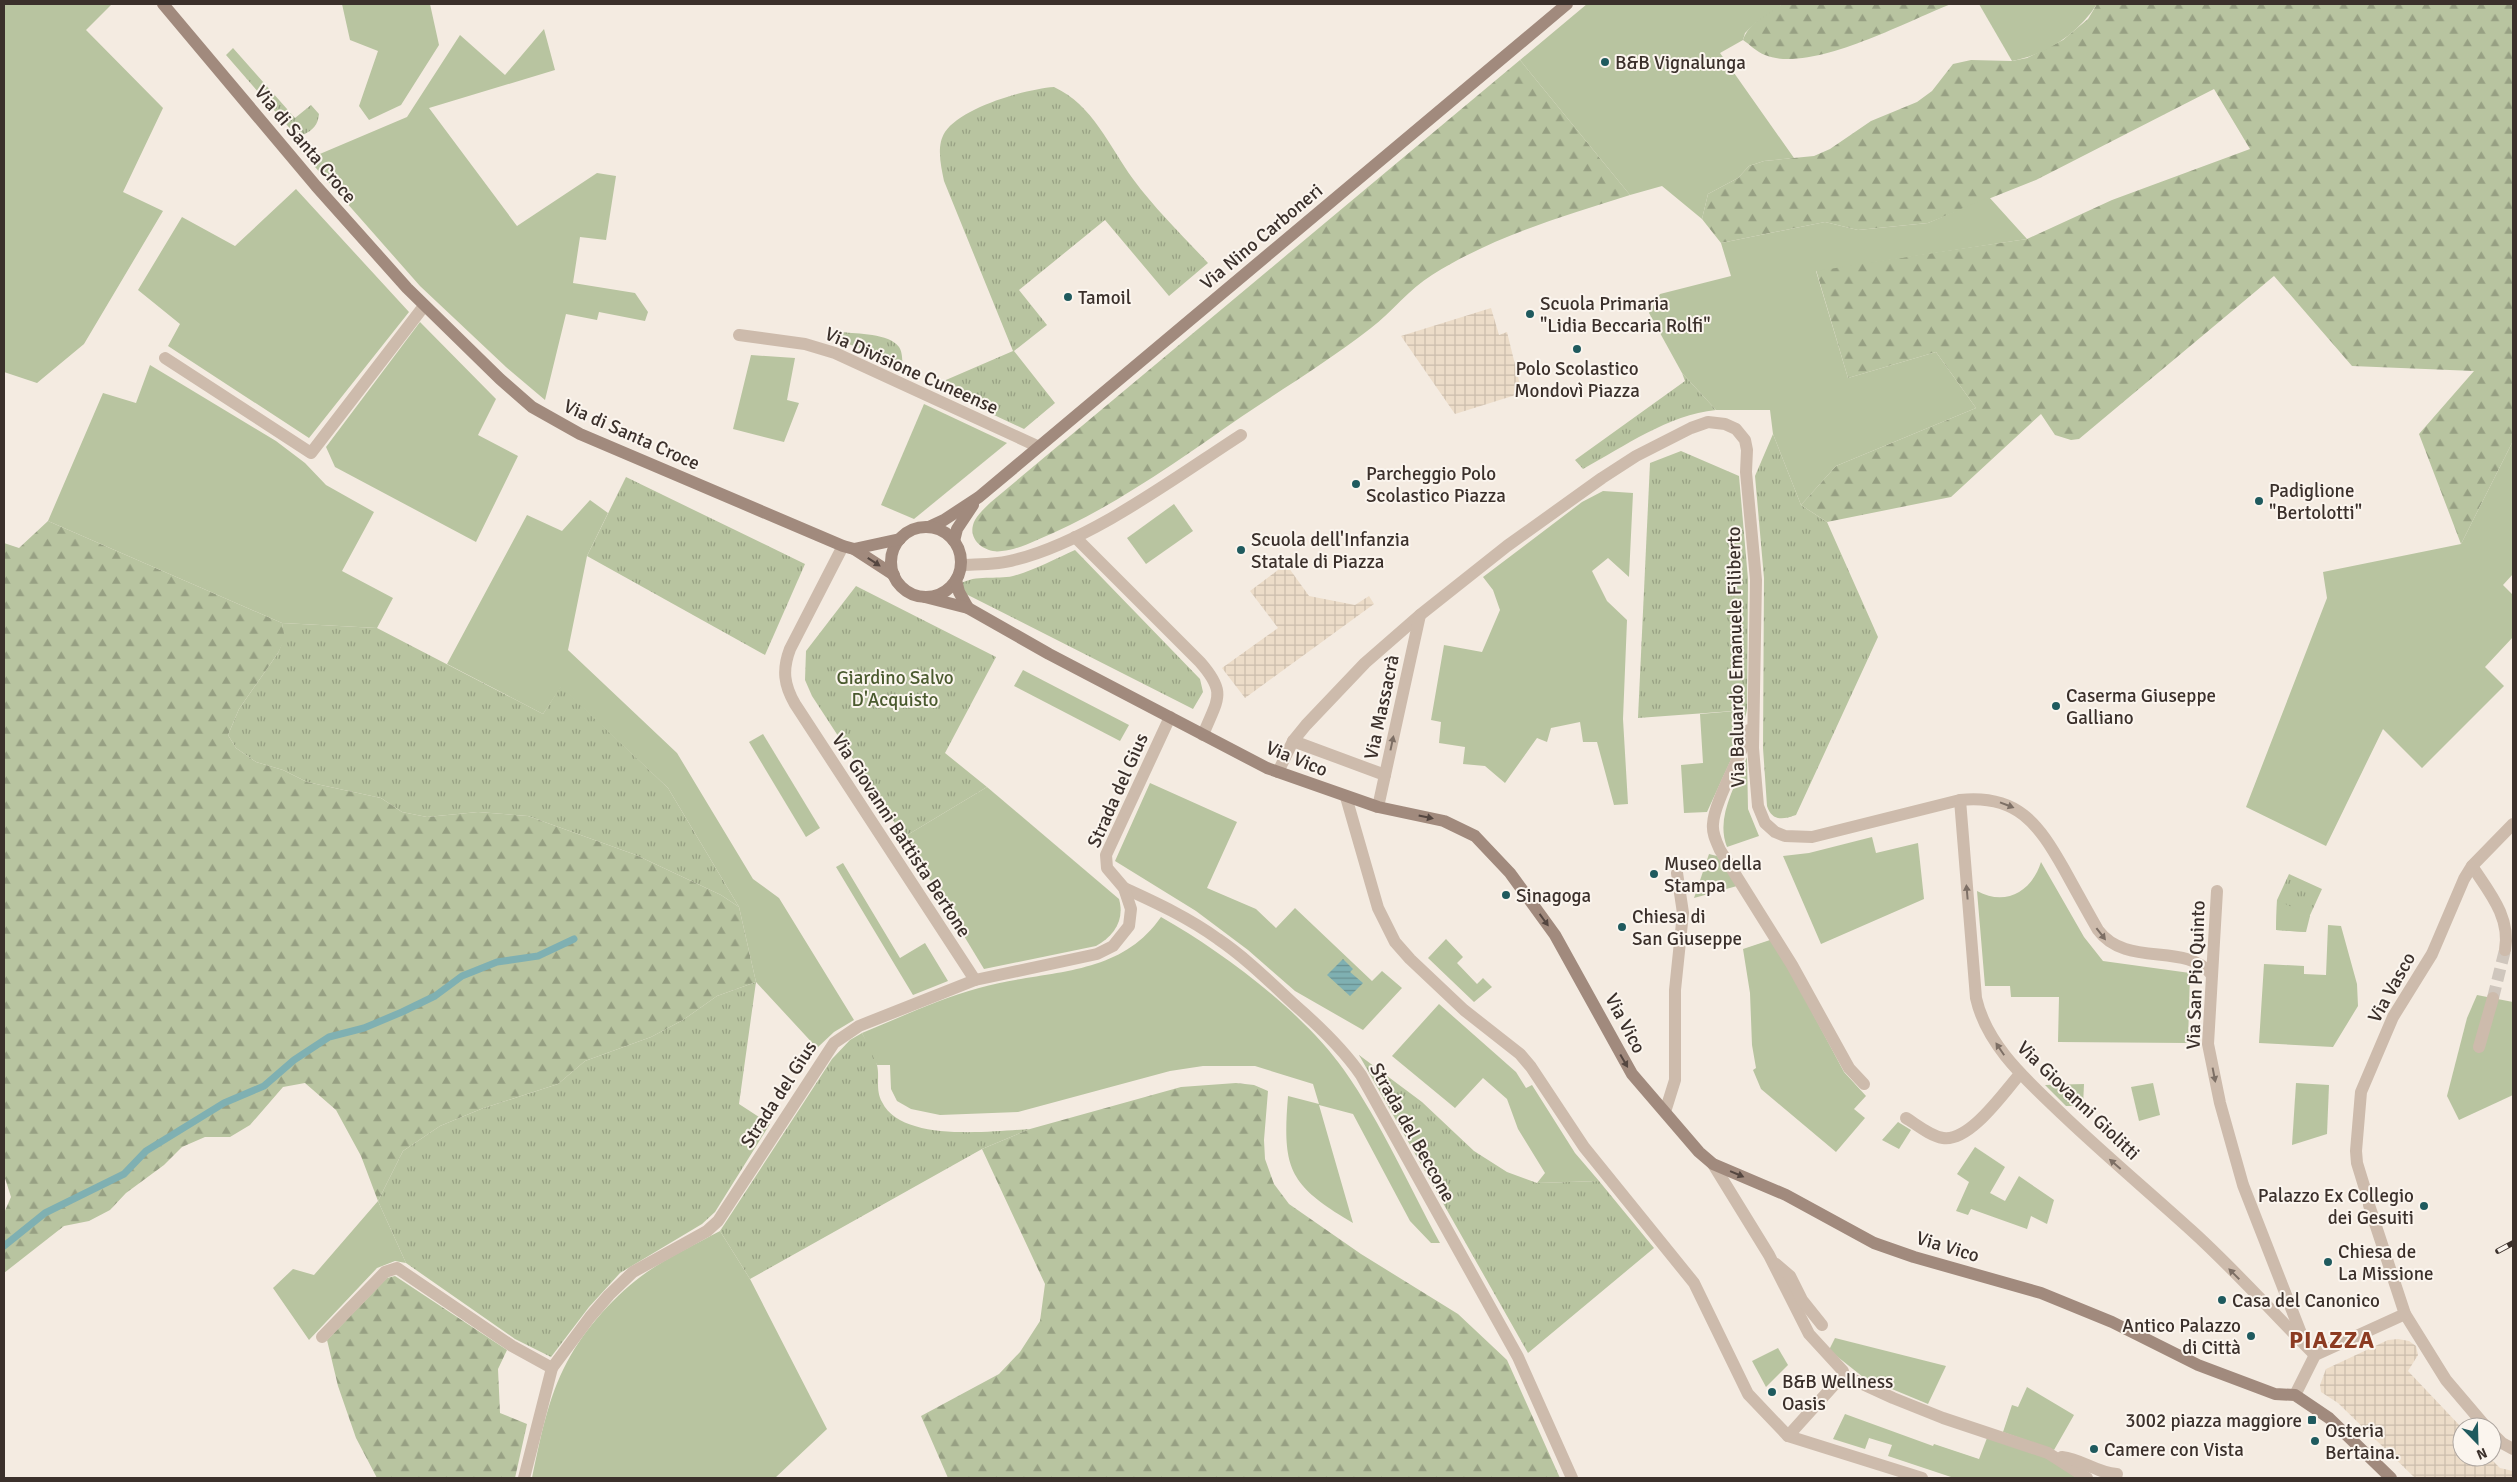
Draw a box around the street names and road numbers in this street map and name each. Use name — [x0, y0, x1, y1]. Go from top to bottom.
street label: Via di Santa Croce — [249, 81, 362, 209]
street label: Via Nino Carboneri — [1195, 179, 1328, 295]
street label: Via Divisione Cuneense — [821, 322, 1002, 420]
street label: Via di Santa Croce — [560, 394, 703, 476]
street label: Via Baluardo Emanuele Filiberto — [1722, 526, 1750, 788]
street label: Via Massacrà — [1359, 653, 1405, 762]
street label: Via Giovanni Battista Bertone — [826, 729, 976, 942]
street label: Strada del Gius — [1082, 729, 1154, 851]
street label: Via Vico — [1262, 736, 1331, 782]
street label: Via San Pio Quinto — [2181, 900, 2211, 1050]
street label: Via Vasco — [2363, 948, 2421, 1027]
street label: Via Vico — [1599, 989, 1651, 1058]
street label: Strada del Gius — [735, 1036, 822, 1153]
street label: Via Giovanni Giolitti — [2012, 1036, 2145, 1165]
street label: Strada del Beccone — [1364, 1059, 1460, 1206]
street label: Via Vico — [1913, 1226, 1982, 1268]

